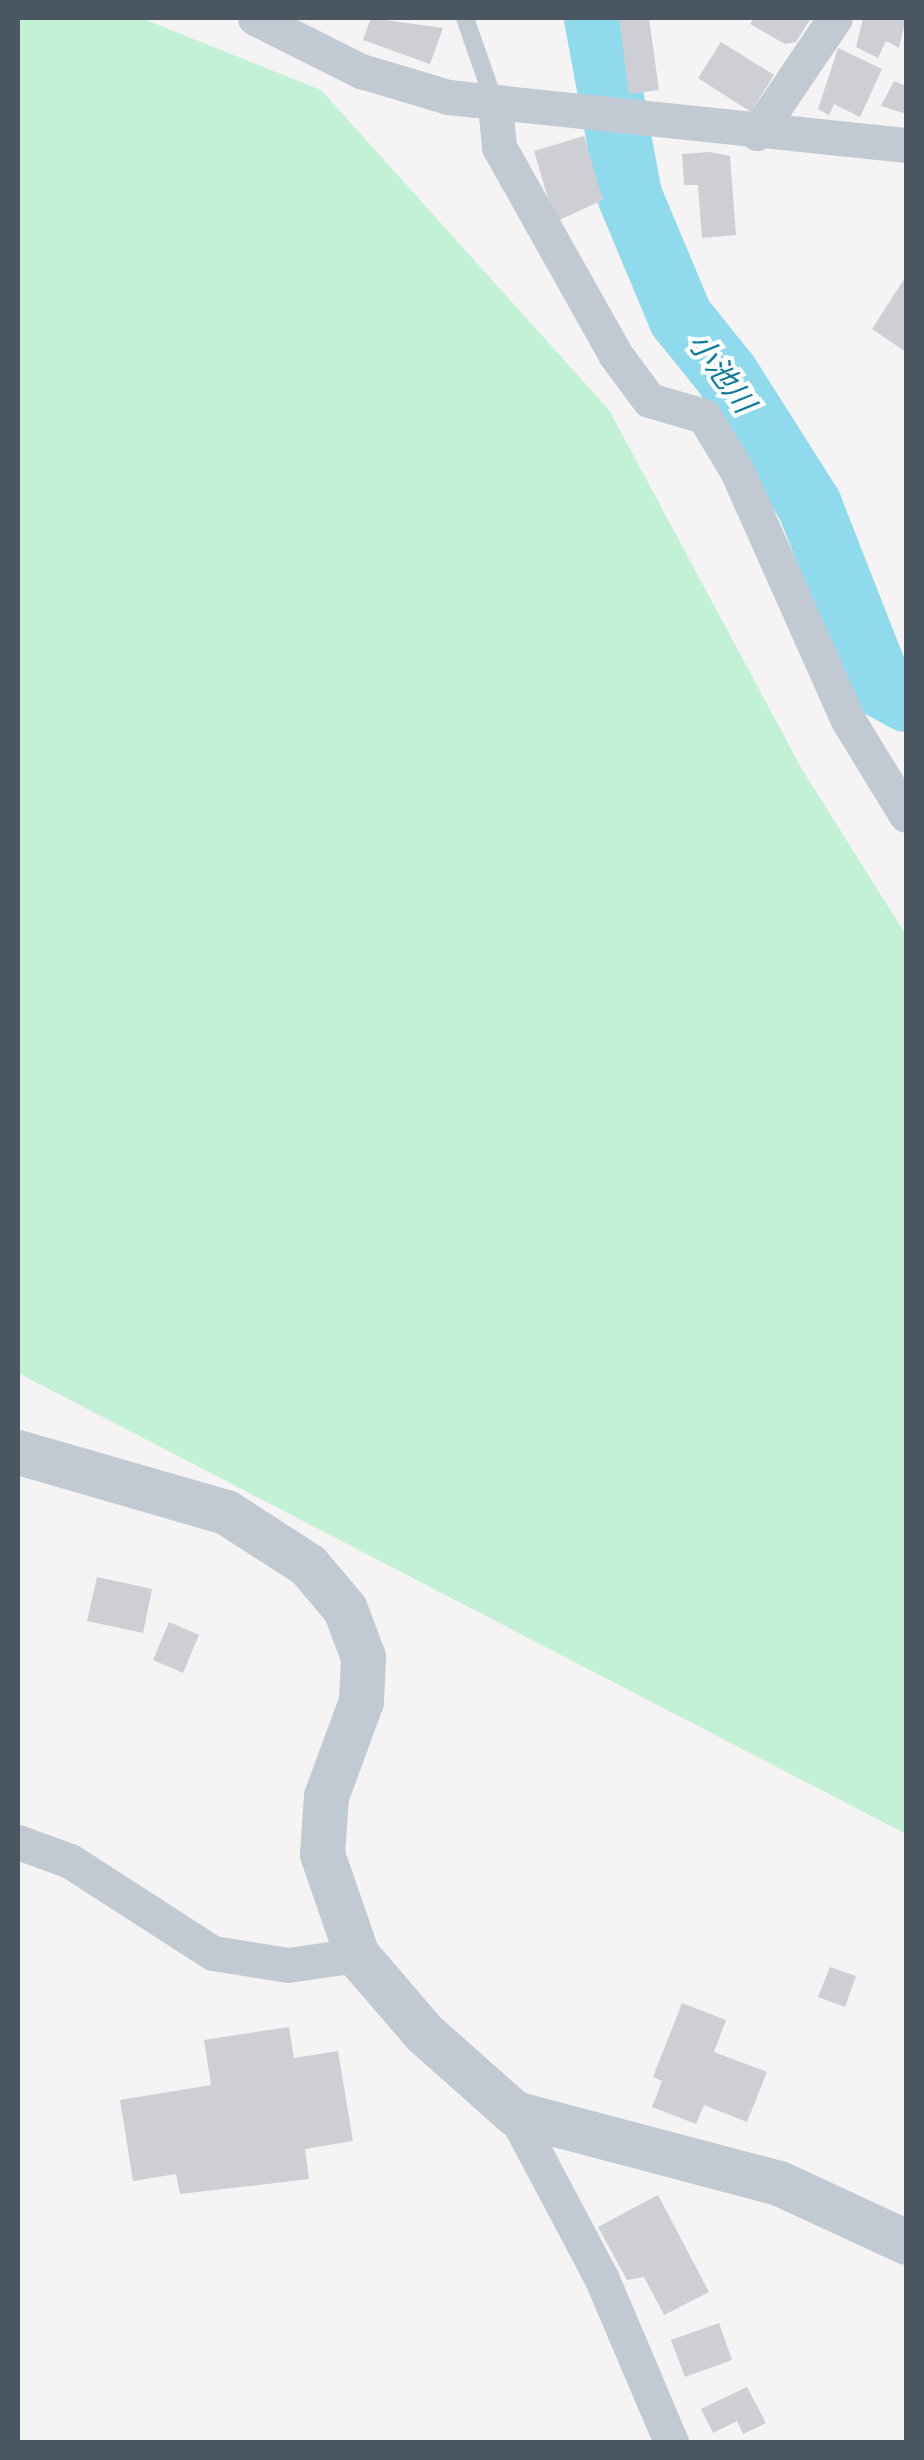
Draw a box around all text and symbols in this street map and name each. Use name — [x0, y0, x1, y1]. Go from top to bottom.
water label: 小池川 — [680, 326, 762, 420]

